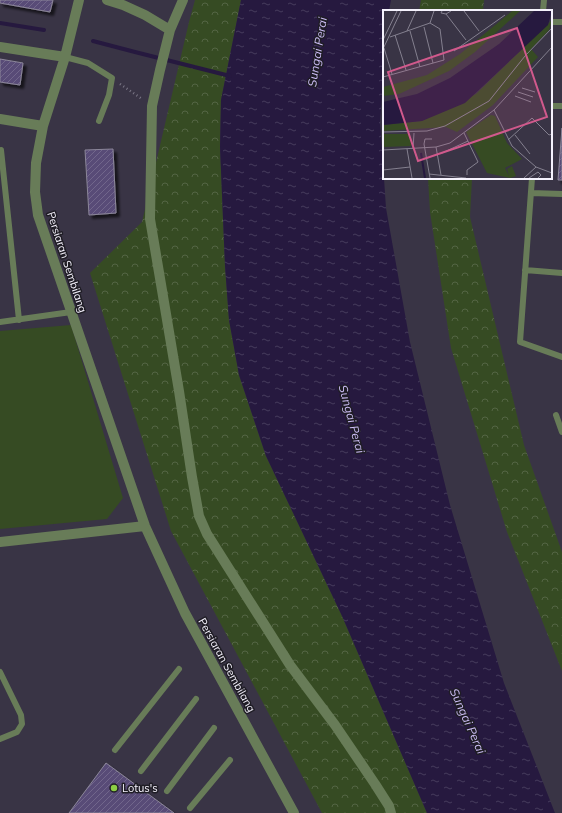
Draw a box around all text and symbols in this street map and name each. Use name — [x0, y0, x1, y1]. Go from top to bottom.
inset map — [383, 10, 552, 179]
water label: Sungai Perai — [304, 16, 330, 88]
street label: Persiaran Sembilang — [44, 210, 90, 314]
water label: Sungai Perai — [336, 383, 368, 455]
street label: Persiaran Sembilang — [195, 616, 259, 714]
water label: Sungai Perai — [447, 686, 489, 756]
place label: Lotus's — [122, 781, 158, 795]
marker: Lotus's — [109, 783, 119, 793]

